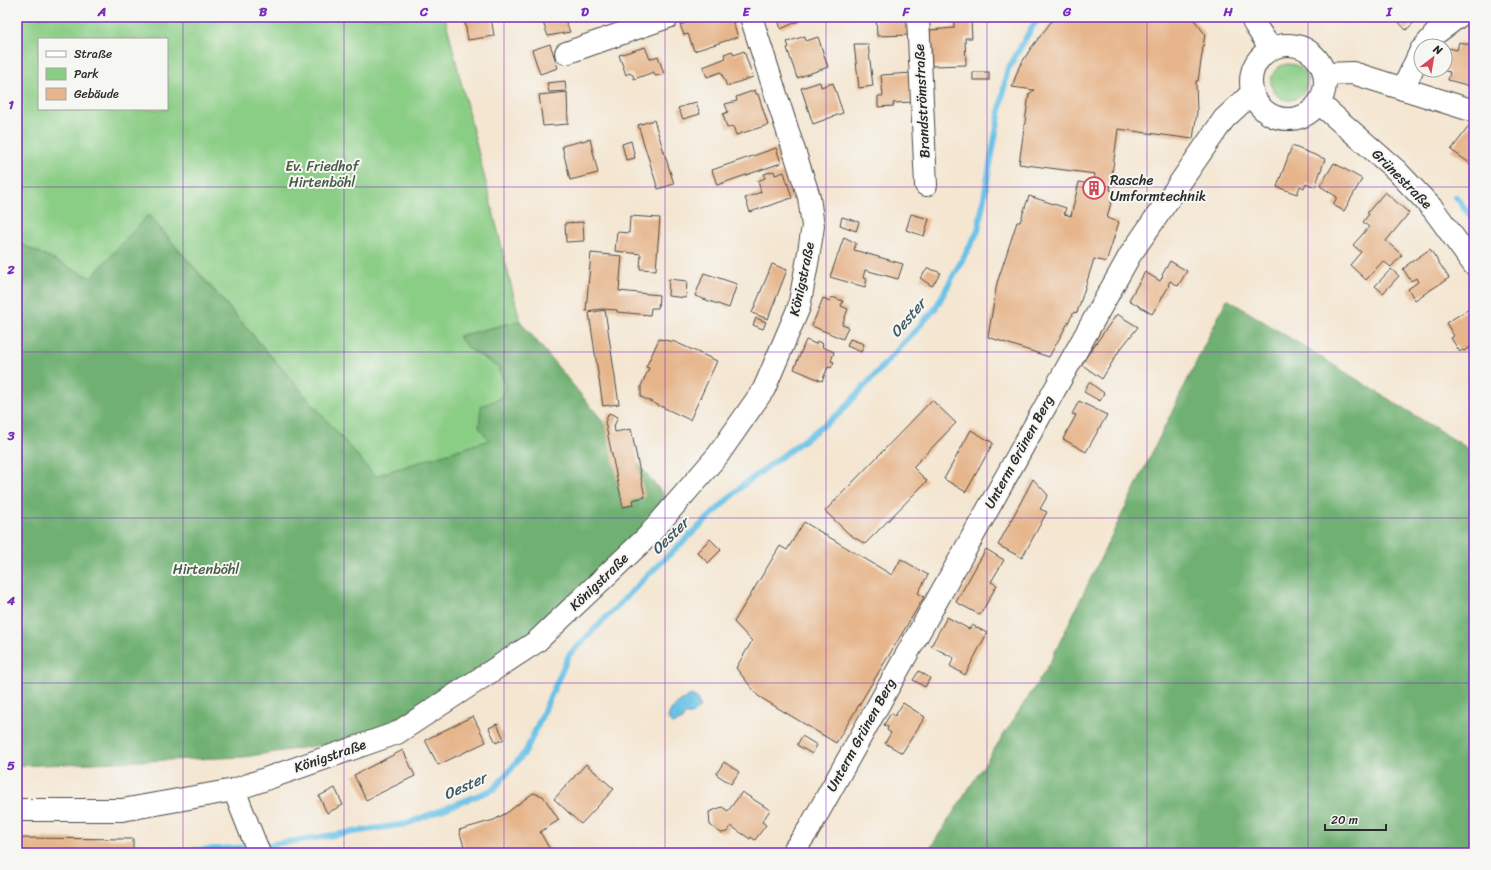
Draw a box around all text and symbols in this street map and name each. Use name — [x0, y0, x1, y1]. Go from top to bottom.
text: A — [97, 0, 106, 23]
text: B — [259, 0, 268, 23]
text: C — [419, 0, 429, 23]
text: D — [581, 0, 589, 23]
text: E — [742, 0, 751, 23]
text: F — [901, 0, 910, 23]
text: G — [1062, 0, 1072, 23]
text: H — [1222, 0, 1233, 23]
text: I — [1385, 0, 1393, 23]
legend — [38, 38, 168, 110]
north arrow — [1413, 38, 1453, 78]
text: N — [1429, 39, 1446, 60]
text: Straße — [74, 43, 112, 65]
street label: Brandströmstraße — [907, 43, 937, 159]
text: Park — [74, 63, 99, 85]
text: Gebäude — [74, 83, 119, 105]
text: 1 — [8, 93, 14, 116]
street label: Grünestraße — [1366, 143, 1438, 215]
park label: Ev. Friedhof Hirtenböhl — [285, 154, 361, 195]
place label: Rasche Umformtechnik — [1110, 168, 1206, 209]
building icon: Rasche Umformtechnik — [1081, 175, 1107, 201]
street label: Königstraße — [782, 239, 822, 318]
text: 2 — [6, 258, 15, 281]
water label: Oester — [884, 290, 934, 343]
street label: Unterm Grünen Berg — [977, 390, 1061, 514]
text: 3 — [6, 424, 15, 447]
water label: Oester — [645, 509, 697, 561]
street label: Königstraße — [563, 547, 635, 617]
park label: Hirtenböhl — [173, 557, 240, 582]
text: 4 — [6, 589, 16, 612]
street label: Unterm Grünen Berg — [819, 673, 903, 797]
street label: Königstraße — [290, 732, 370, 780]
text: 5 — [7, 754, 15, 777]
water label: Oester — [439, 764, 493, 807]
scale bar — [1325, 806, 1386, 832]
text: 20 m — [1331, 809, 1358, 831]

